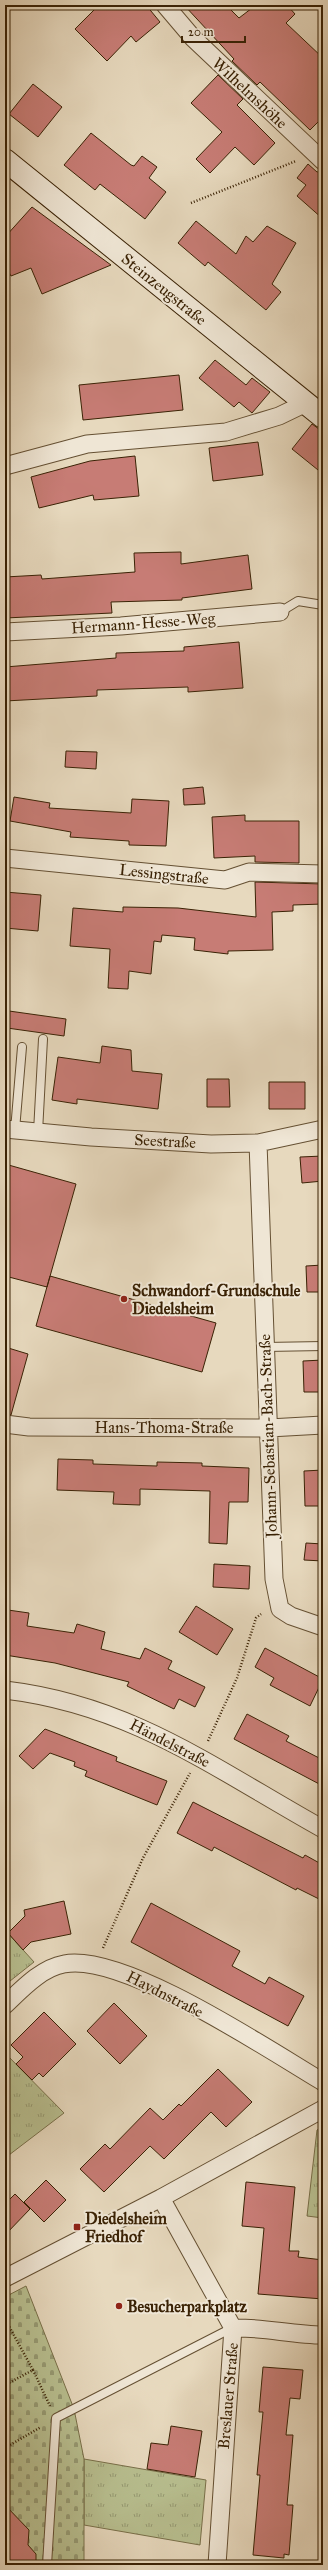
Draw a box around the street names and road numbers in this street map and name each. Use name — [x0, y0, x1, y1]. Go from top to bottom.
street label: Wilhelmshöhe — [209, 53, 292, 133]
street label: Steinzeugstraße — [117, 249, 211, 330]
street label: Hermann-Hesse-Weg — [70, 608, 216, 639]
street label: Lessingstraße — [118, 860, 210, 889]
street label: Seestraße — [134, 1130, 197, 1152]
street label: Johann-Sebastian-Bach-Straße — [255, 1333, 282, 1540]
street label: Hans-Thoma-Straße — [95, 1418, 234, 1437]
street label: Händelstraße — [127, 1715, 214, 1771]
street label: Haydnstraße — [123, 1967, 207, 2022]
street label: Breslauer Straße — [214, 2341, 242, 2450]

